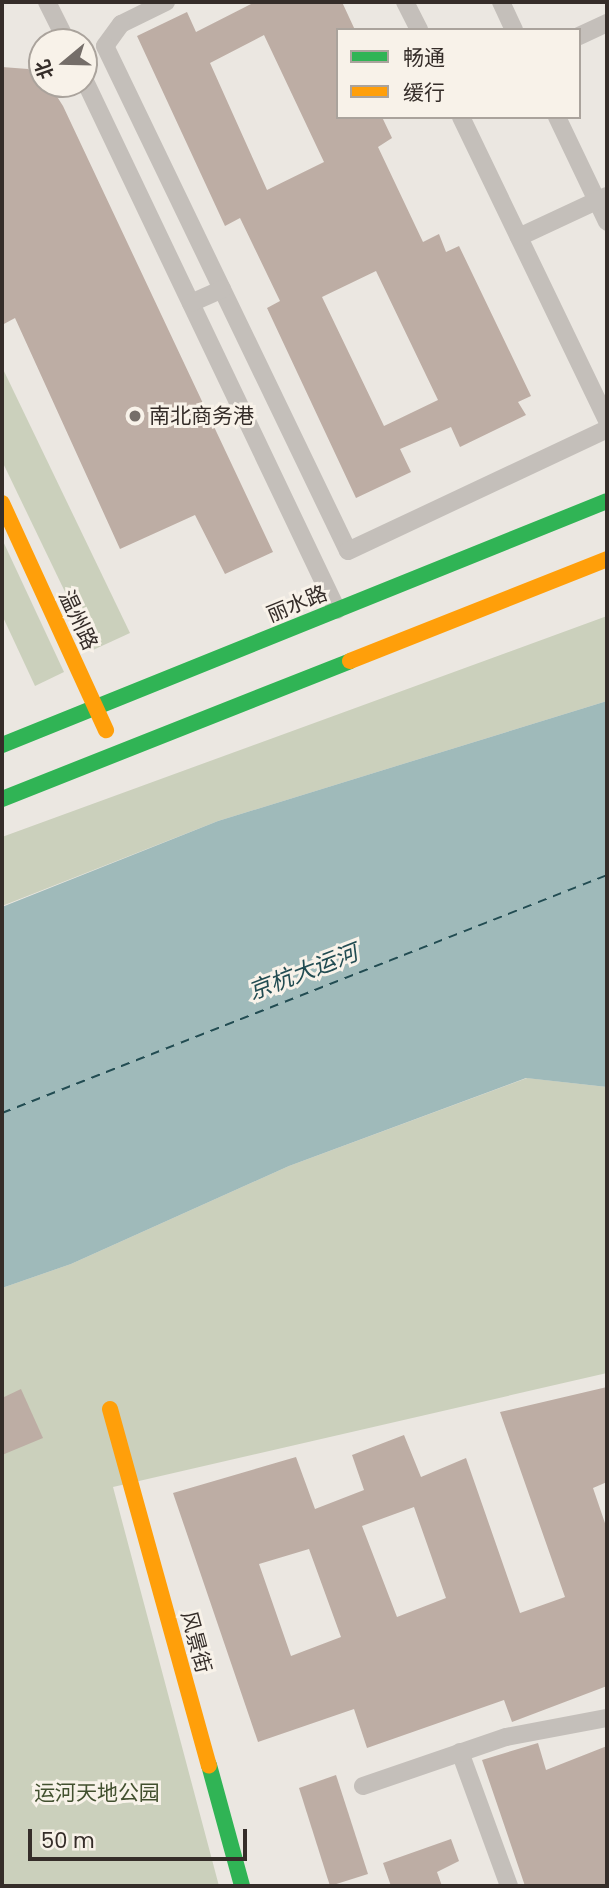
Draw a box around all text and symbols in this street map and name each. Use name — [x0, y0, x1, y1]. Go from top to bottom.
north arrow — [28, 28, 98, 98]
legend — [336, 28, 581, 119]
text: 畅通 — [403, 43, 445, 72]
text: 北 — [29, 56, 60, 83]
text: 缓行 — [403, 78, 445, 107]
place label: 南北商务港 — [149, 403, 254, 429]
marker: 南北商务港 — [127, 408, 143, 424]
street label: 丽水路 — [263, 581, 331, 627]
street label: 温州路 — [53, 586, 103, 654]
water label: 京杭大运河 — [244, 939, 362, 1005]
street label: 风景街 — [176, 1608, 216, 1676]
park label: 运河天地公园 — [34, 1780, 160, 1806]
scale bar — [32, 1814, 250, 1858]
text: 50 m — [41, 1826, 95, 1855]

